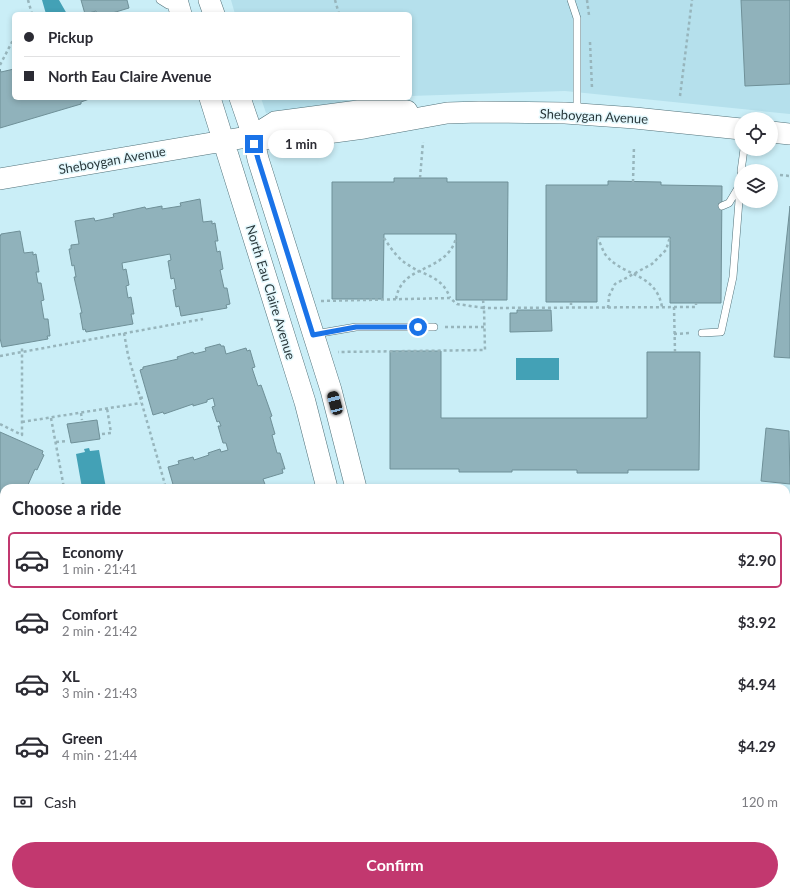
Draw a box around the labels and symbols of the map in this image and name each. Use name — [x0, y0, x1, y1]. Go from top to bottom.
street label: Sheboygan Avenue — [539, 105, 649, 127]
callout: 1 min — [268, 130, 334, 158]
route end — [245, 135, 263, 153]
street label: Sheboygan Avenue — [57, 143, 167, 177]
street label: North Eau Claire Avenue — [243, 223, 299, 361]
route start — [409, 318, 427, 336]
car — [326, 390, 344, 416]

